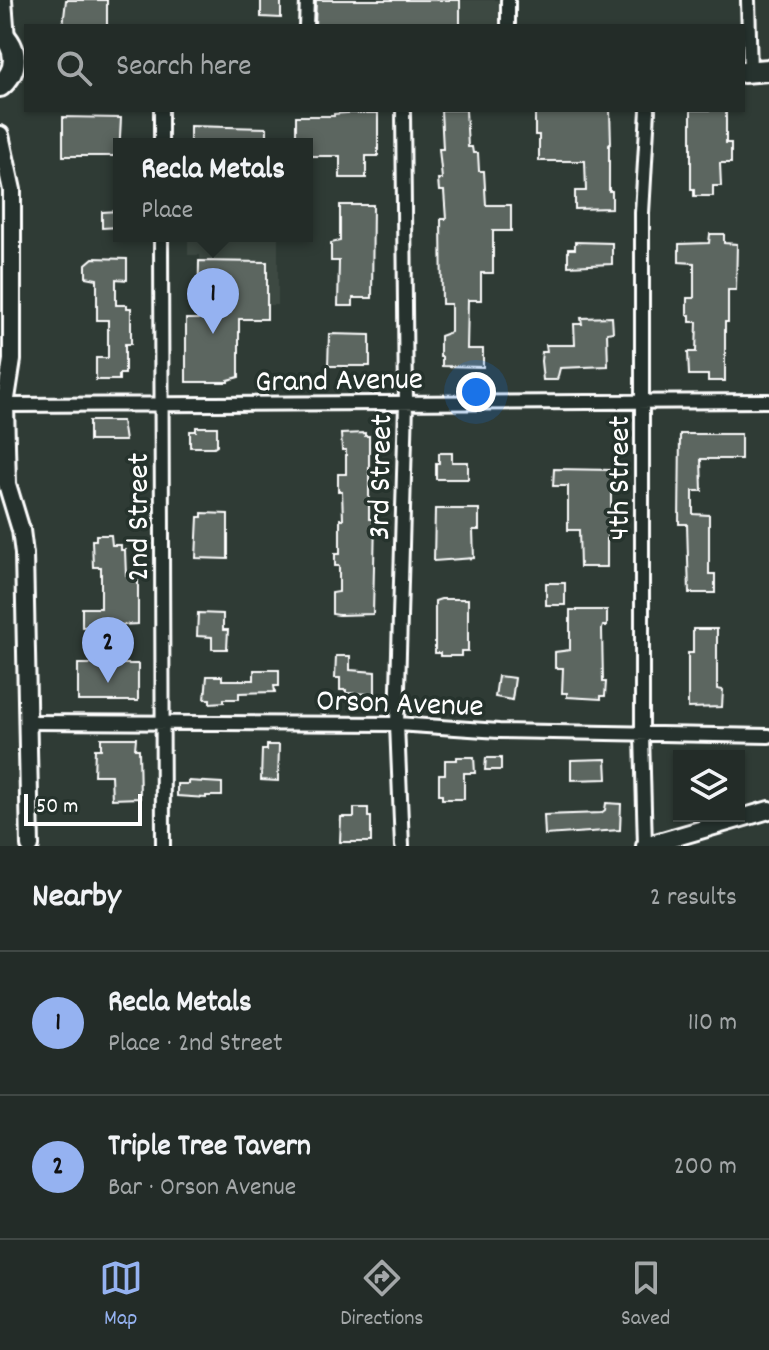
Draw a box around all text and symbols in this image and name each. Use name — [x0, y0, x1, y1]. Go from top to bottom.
search box — [24, 24, 745, 112]
icon: search — [52, 46, 96, 90]
text: Search here — [116, 47, 252, 90]
popup — [113, 138, 313, 242]
text: Recla Metals — [141, 150, 285, 193]
text: Place — [141, 193, 193, 230]
pin: 1 — [187, 268, 239, 334]
street label: Grand Avenue — [255, 359, 423, 407]
your location — [456, 372, 496, 412]
street label: 3rd Street — [359, 413, 407, 541]
street label: 4th Street — [599, 415, 645, 540]
street label: 2nd Street — [118, 452, 164, 581]
pin: 2 — [82, 617, 134, 683]
street label: Orson Avenue — [315, 680, 484, 732]
map controls — [673, 750, 745, 822]
button: layers — [673, 750, 745, 822]
scale bar — [24, 790, 142, 826]
text: 50 m — [36, 792, 78, 823]
text: Nearby — [32, 874, 121, 923]
text: 2 results — [650, 880, 737, 917]
text: Recla Metals — [108, 983, 252, 1026]
text: 1 — [55, 1005, 61, 1042]
text: 110 m — [688, 1005, 737, 1042]
text: Place · 2nd Street — [108, 1026, 283, 1063]
text: Triple Tree Tavern — [108, 1127, 311, 1170]
text: 2 — [52, 1149, 64, 1186]
text: 200 m — [673, 1149, 737, 1186]
text: Bar · Orson Avenue — [108, 1170, 296, 1207]
tab: Map — [99, 1256, 143, 1335]
tab: Directions — [340, 1256, 424, 1335]
tab: Saved — [621, 1256, 670, 1335]

